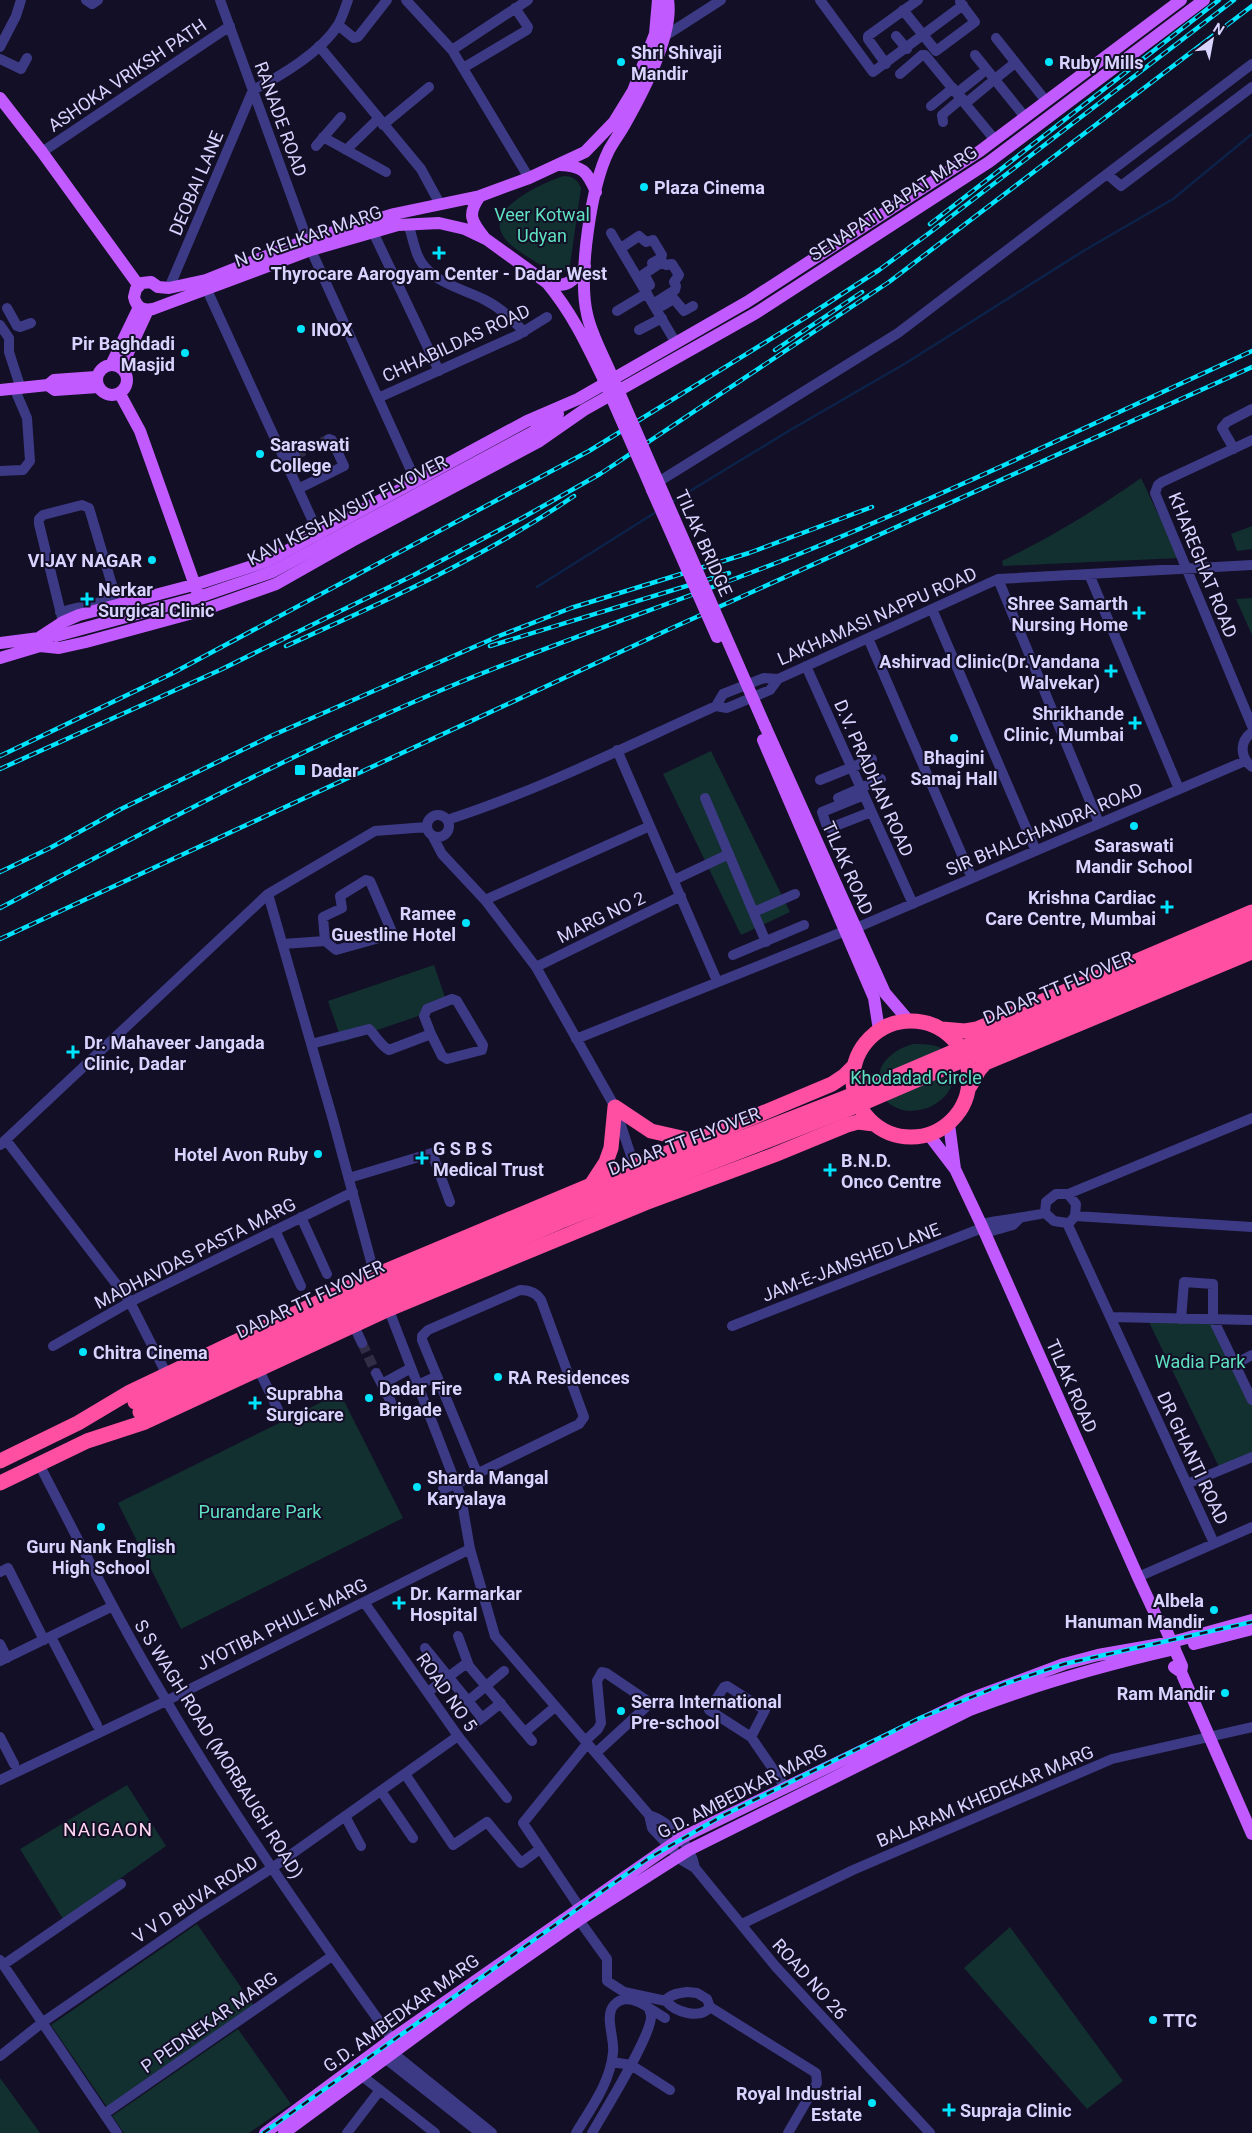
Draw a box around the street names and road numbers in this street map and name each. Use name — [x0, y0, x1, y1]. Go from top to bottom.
street label: ASHOKA VRIKSH PATH — [44, 14, 210, 136]
street label: RANADE ROAD — [250, 59, 312, 179]
street label: DEOBAI LANE — [165, 128, 227, 238]
street label: SENAPATI BAPAT MARG — [805, 141, 981, 265]
street label: N C KELKAR MARG — [232, 201, 384, 271]
street label: CHHABILDAS ROAD — [379, 300, 533, 386]
street label: KAVI KESHAVSUT FLYOVER — [244, 450, 450, 570]
street label: TILAK BRIDGE — [671, 486, 737, 600]
street label: KHAREGHAT ROAD — [1164, 489, 1242, 641]
street label: LAKHAMASI NAPPU ROAD — [774, 563, 980, 669]
street label: D.V. PRADHAN ROAD — [830, 696, 918, 860]
street label: SIR BHALCHANDRA ROAD — [943, 778, 1145, 880]
street label: TILAK ROAD — [818, 818, 878, 918]
street label: MARG NO 2 — [554, 887, 648, 947]
street label: DADAR TT FLYOVER — [980, 946, 1136, 1028]
street label: DADAR TT FLYOVER — [605, 1102, 763, 1180]
street label: MADHAVDAS PASTA MARG — [91, 1193, 299, 1313]
street label: JAM-E-JAMSHED LANE — [759, 1218, 943, 1306]
street label: DADAR TT FLYOVER — [233, 1256, 387, 1342]
street label: TILAK ROAD — [1042, 1336, 1102, 1436]
street label: DR GHANTI ROAD — [1153, 1388, 1233, 1528]
street label: JYOTIBA PHULE MARG — [193, 1574, 371, 1674]
street label: S S WAGH ROAD (MORBAUGH ROAD) — [130, 1616, 308, 1883]
street label: ROAD NO 5 — [412, 1649, 482, 1735]
street label: G.D. AMBEDKAR MARG — [654, 1739, 830, 1843]
street label: BALARAM KHEDEKAR MARG — [873, 1741, 1097, 1851]
street label: V V D BUVA ROAD — [129, 1851, 261, 1947]
street label: ROAD NO 26 — [768, 1934, 852, 2024]
street label: G.D. AMBEDKAR MARG — [319, 1949, 483, 2077]
street label: P PEDNEKAR MARG — [137, 1967, 281, 2077]

